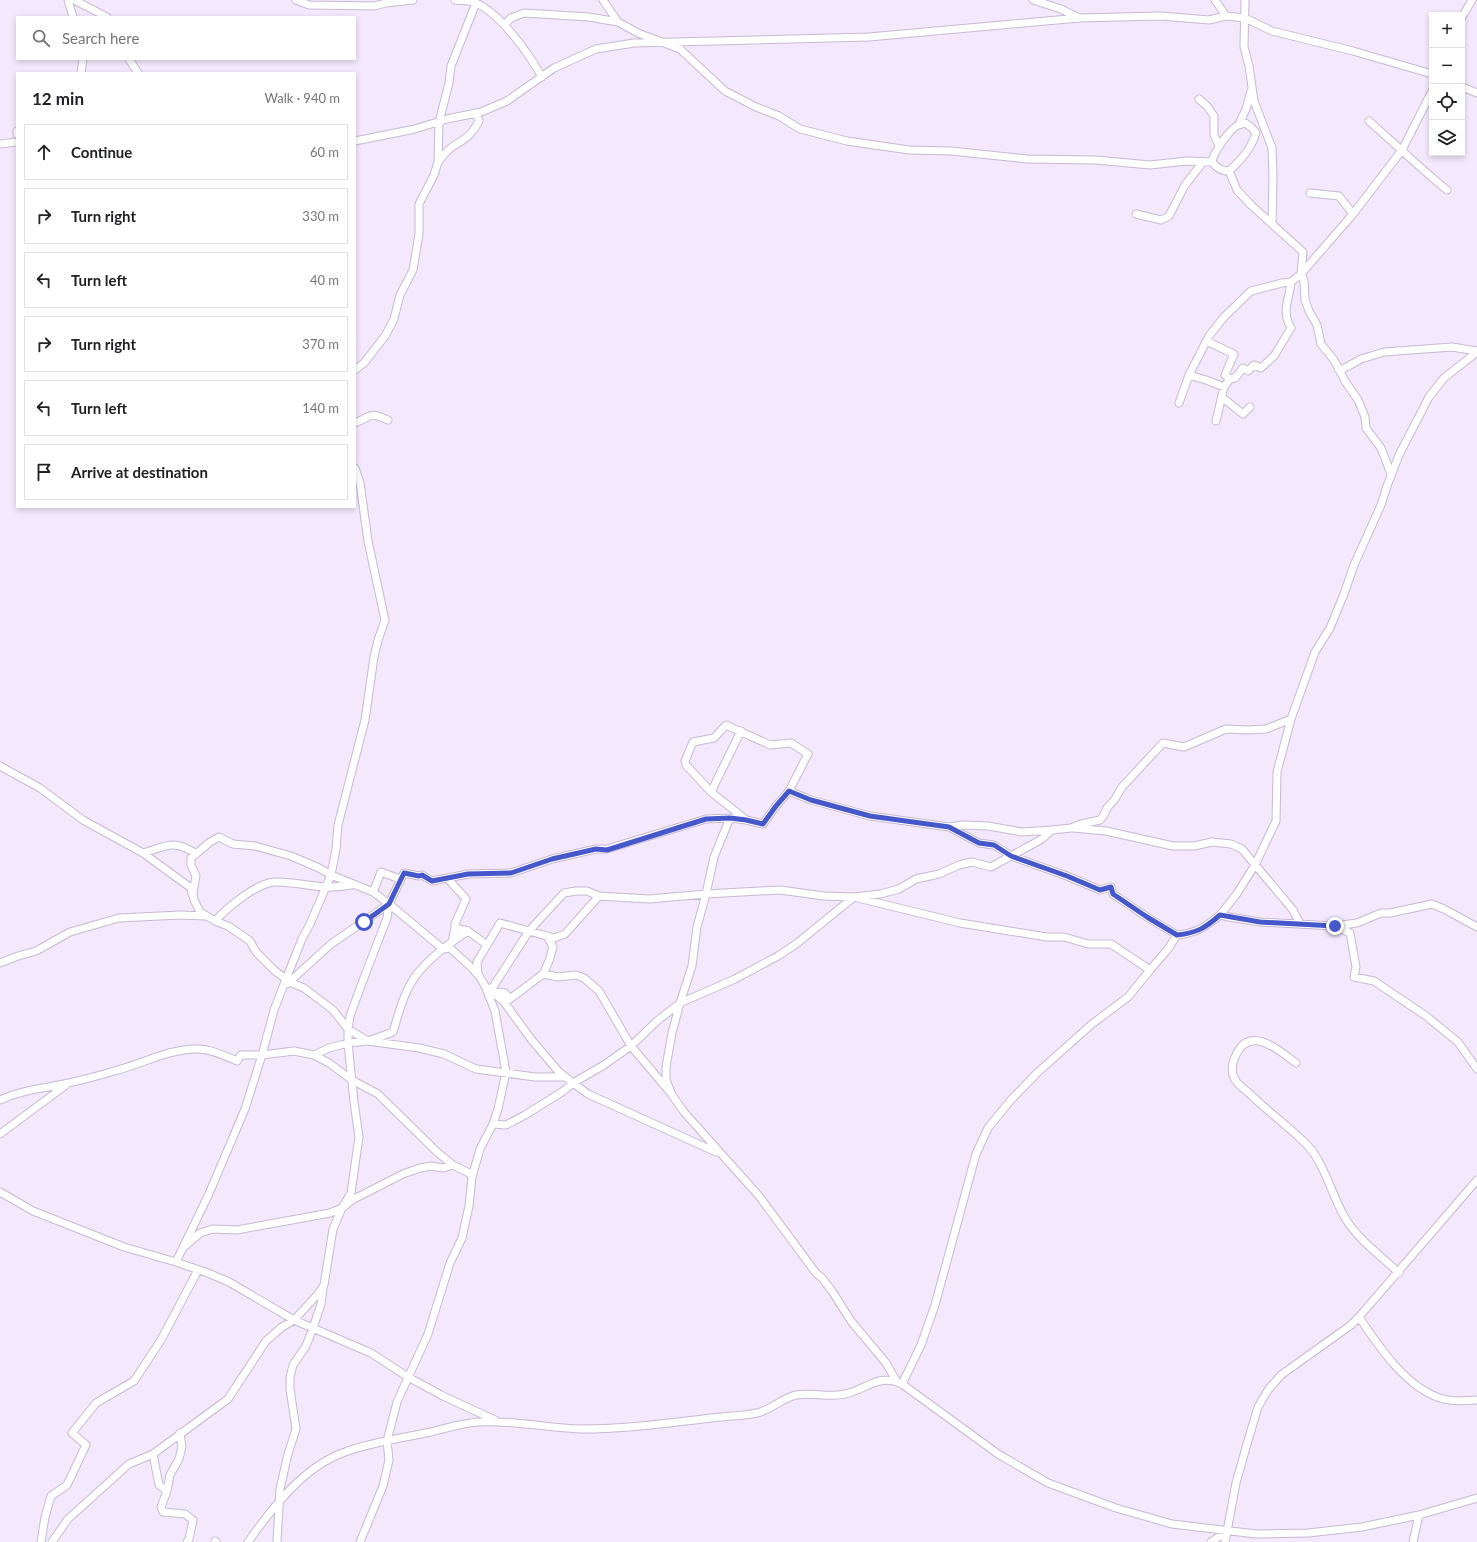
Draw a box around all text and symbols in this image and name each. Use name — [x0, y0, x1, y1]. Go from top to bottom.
map controls — [1429, 12, 1465, 156]
button: + — [1429, 12, 1465, 48]
search box — [16, 16, 356, 60]
icon: search — [30, 27, 52, 49]
text: Search here — [62, 29, 139, 47]
button: − — [1429, 48, 1465, 84]
button: locate — [1429, 84, 1465, 120]
text: 12 min — [32, 88, 84, 109]
text: Walk · 940 m — [264, 90, 340, 106]
button: layers — [1429, 120, 1465, 156]
icon: ahead — [33, 141, 55, 163]
text: Continue — [71, 143, 132, 161]
text: 60 m — [310, 144, 339, 160]
icon: right — [33, 205, 55, 227]
text: Turn right — [71, 207, 136, 225]
text: 330 m — [302, 208, 339, 224]
icon: left — [33, 269, 55, 291]
text: Turn left — [71, 271, 127, 289]
text: 40 m — [310, 272, 339, 288]
icon: right — [33, 333, 55, 355]
text: Turn right — [71, 335, 136, 353]
text: 370 m — [302, 336, 339, 352]
icon: left — [33, 397, 55, 419]
text: Turn left — [71, 399, 127, 417]
text: 140 m — [302, 400, 339, 416]
icon: arrive — [33, 461, 55, 483]
text: Arrive at destination — [71, 463, 208, 481]
route start — [355, 913, 373, 931]
route end — [1326, 917, 1344, 935]

